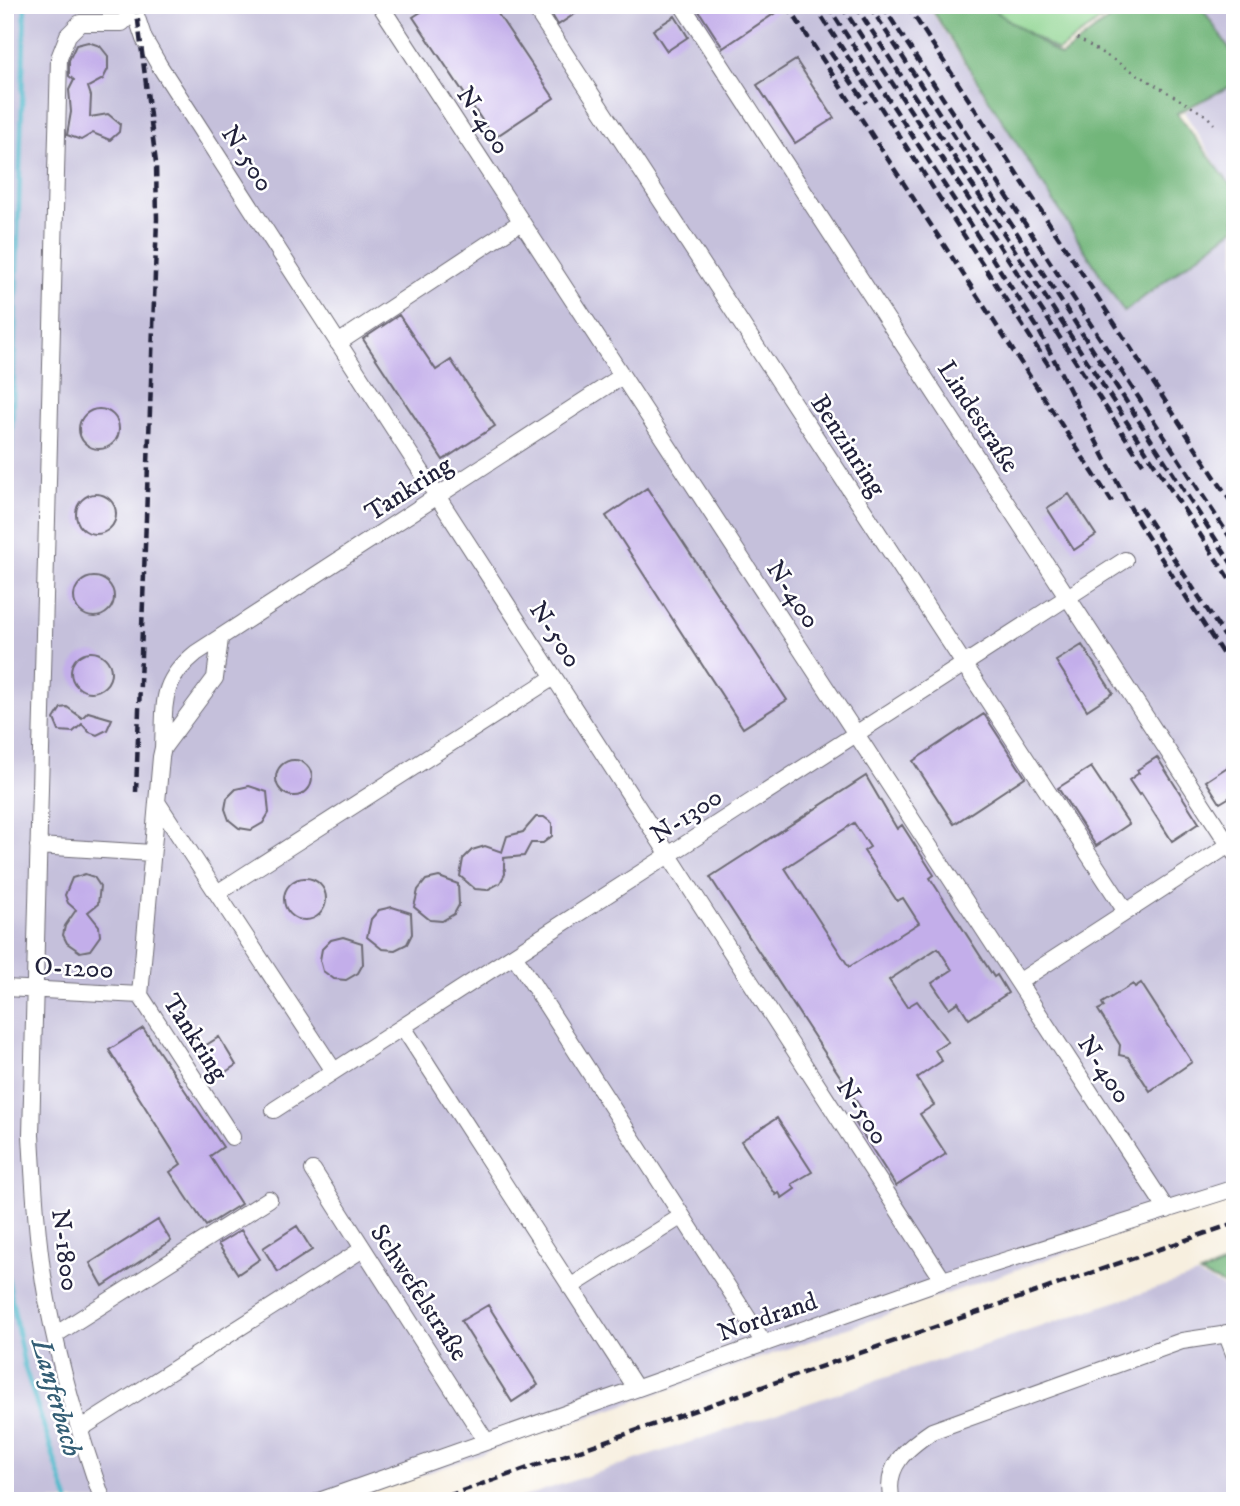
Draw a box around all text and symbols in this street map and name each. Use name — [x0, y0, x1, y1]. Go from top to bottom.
street label: N-400 — [449, 80, 517, 161]
street label: N-500 — [213, 119, 280, 198]
street label: Lindestraße — [929, 355, 1026, 479]
street label: Benzinring — [803, 389, 893, 503]
street label: Tankring — [359, 449, 459, 530]
street label: N-400 — [759, 554, 827, 635]
street label: N-500 — [521, 595, 588, 674]
street label: N-1300 — [645, 781, 729, 852]
street label: O-1200 — [33, 950, 114, 987]
street label: Tankring — [154, 988, 235, 1088]
street label: N-400 — [1070, 1029, 1138, 1110]
street label: N-500 — [828, 1072, 895, 1151]
street label: N-1800 — [43, 1207, 86, 1293]
street label: Schwefelstraße — [362, 1218, 475, 1367]
street label: Nordrand — [713, 1285, 822, 1350]
water label: Lanferbach — [22, 1332, 90, 1461]

